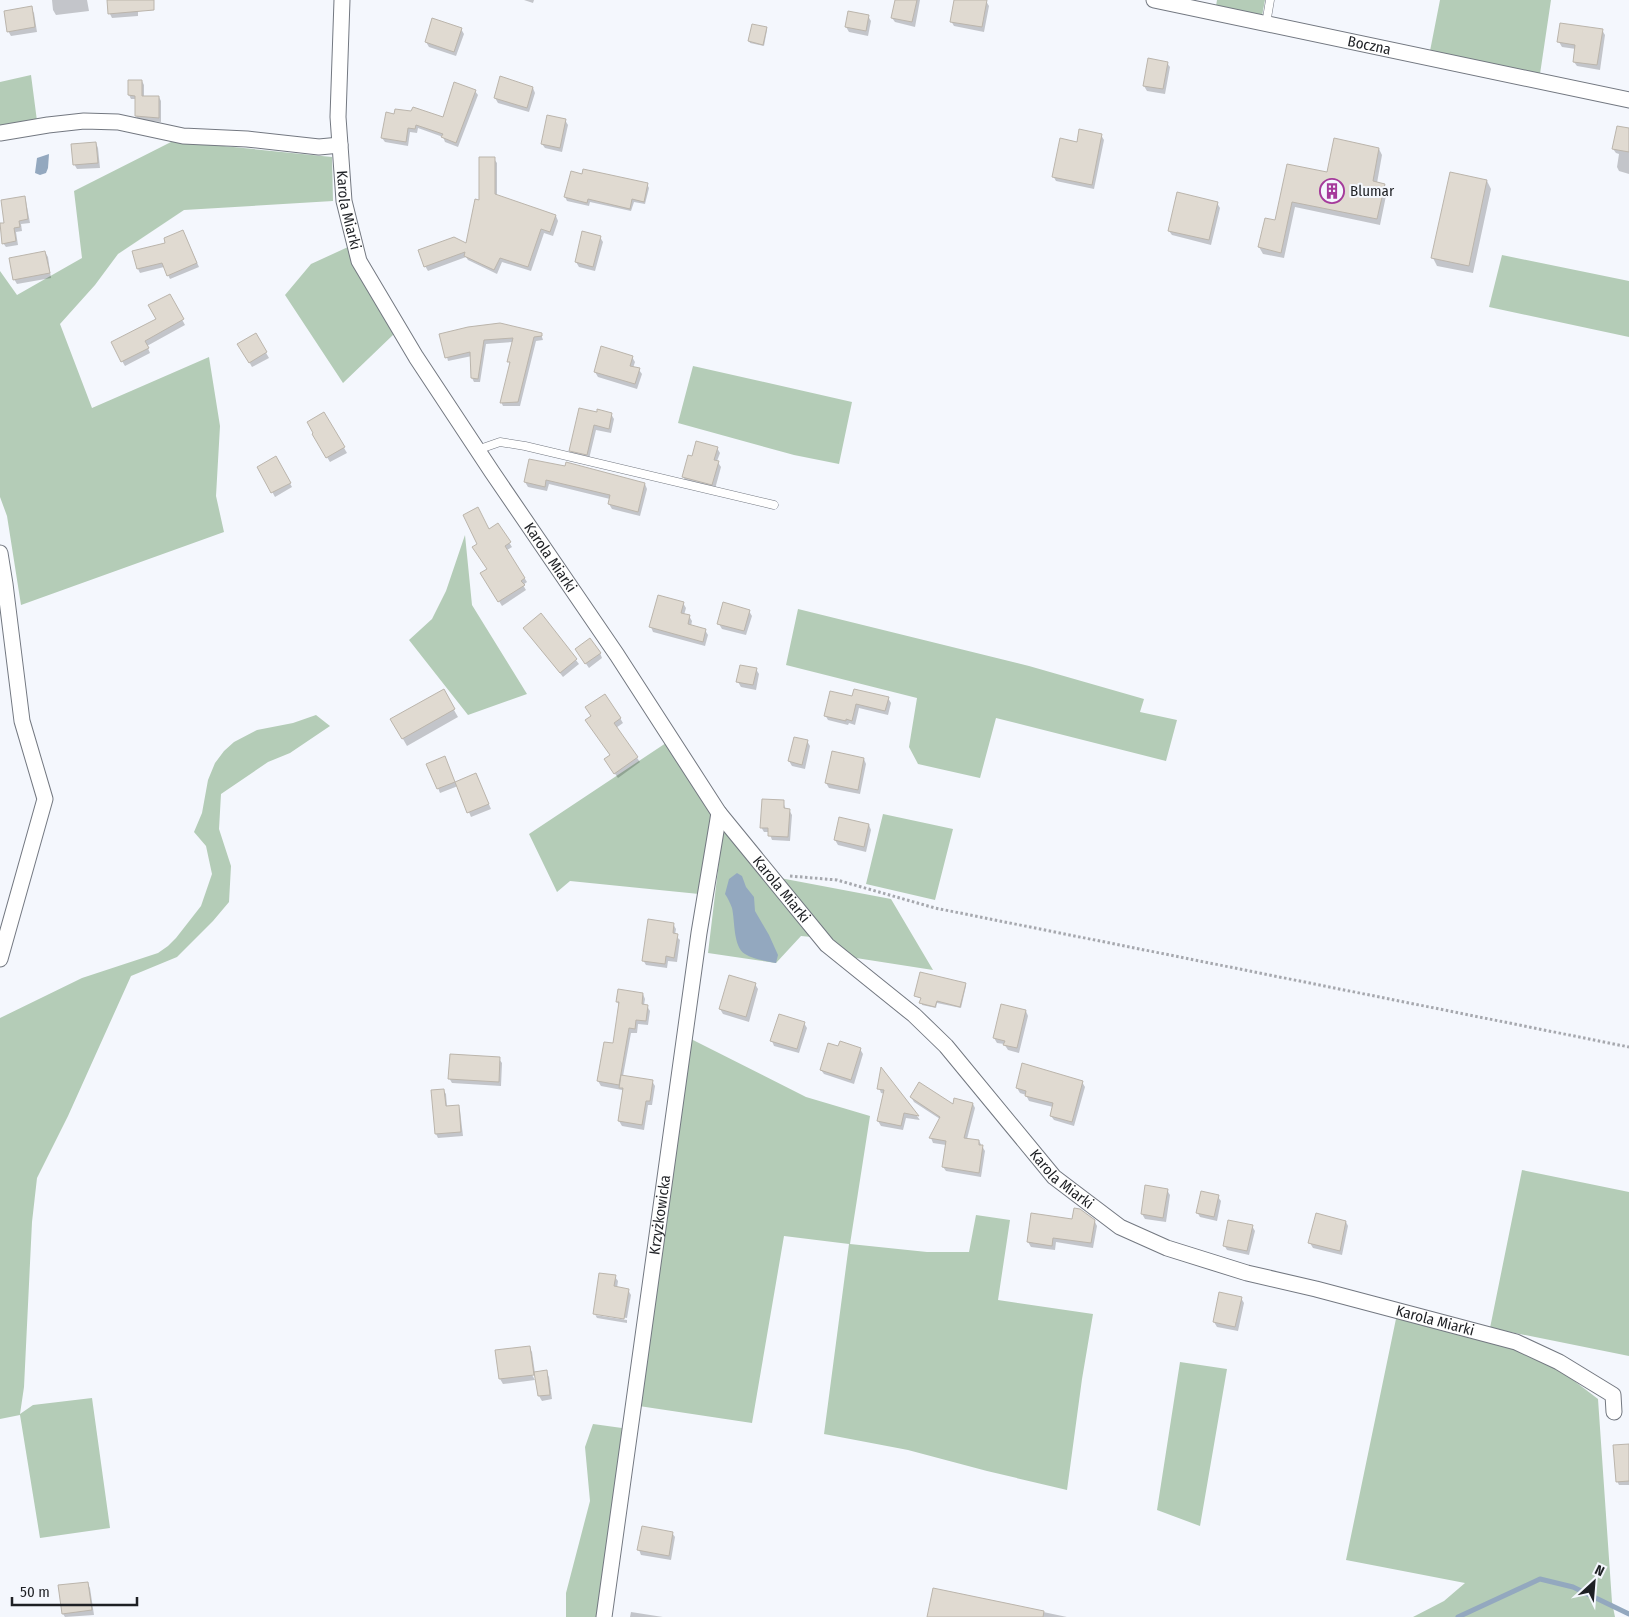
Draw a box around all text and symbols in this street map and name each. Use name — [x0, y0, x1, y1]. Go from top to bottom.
street label: Boczna — [1346, 32, 1393, 59]
street label: Karola Miarki — [333, 170, 365, 252]
building icon: Blumar — [1319, 178, 1345, 204]
place label: Blumar — [1350, 182, 1395, 200]
street label: Karola Miarki — [520, 519, 580, 596]
street label: Karola Miarki — [749, 853, 814, 926]
street label: Karola Miarki — [1026, 1146, 1097, 1213]
street label: Krzyżkowicka — [645, 1174, 674, 1256]
street label: Karola Miarki — [1394, 1302, 1476, 1340]
north arrow — [1569, 1557, 1619, 1607]
text: N — [1592, 1561, 1607, 1580]
scale bar — [12, 1574, 138, 1606]
text: 50 m — [20, 1583, 50, 1601]

